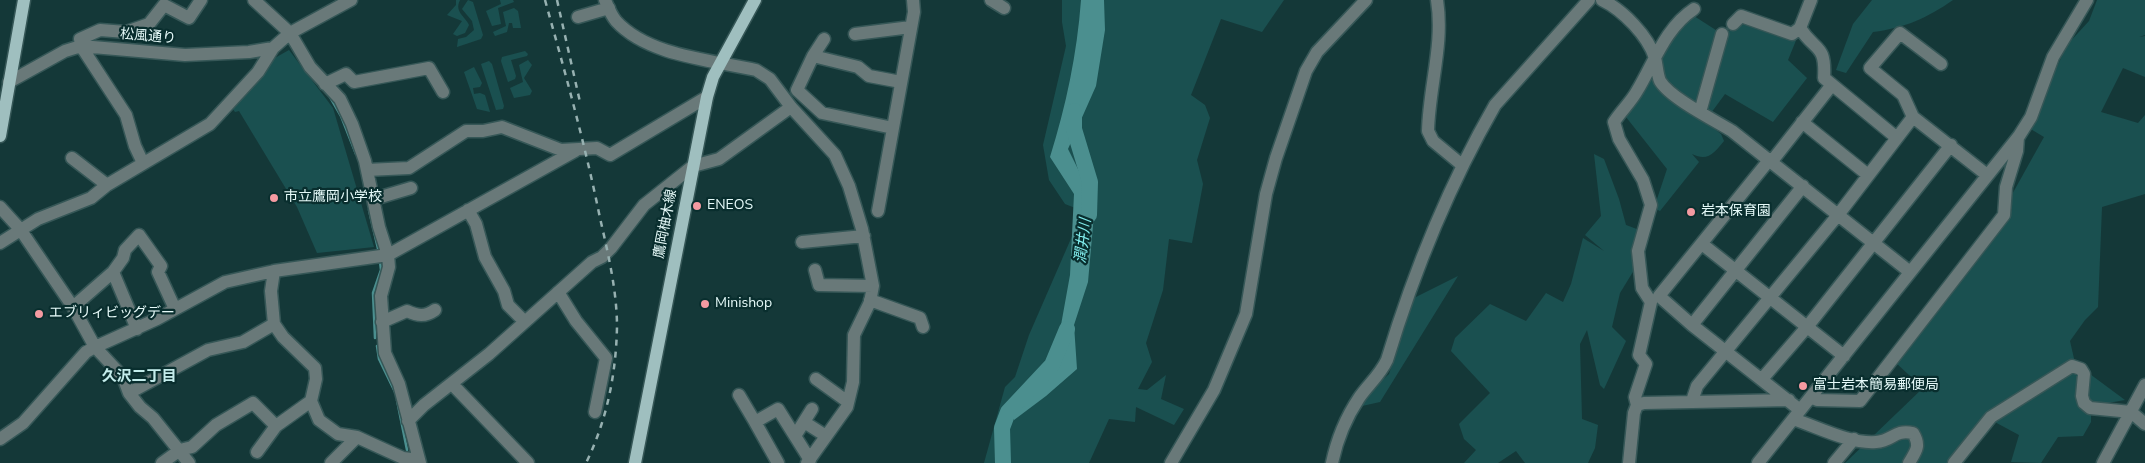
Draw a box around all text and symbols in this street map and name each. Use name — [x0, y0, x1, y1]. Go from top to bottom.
street label: 松風通り — [119, 26, 177, 48]
street label: 鷹岡柚木線 — [651, 188, 681, 260]
place label: 市立鷹岡小学校 — [284, 190, 382, 206]
marker: 市立鷹岡小学校 — [268, 192, 280, 204]
place label: ENEOS — [707, 198, 753, 214]
marker: ENEOS — [691, 200, 703, 212]
place label: 岩本保育園 — [1701, 204, 1771, 220]
marker: 岩本保育園 — [1685, 206, 1697, 218]
water label: 潤井川 — [1072, 218, 1096, 264]
place label: Minishop — [715, 296, 772, 312]
marker: Minishop — [699, 298, 711, 310]
place label: エブリィビッグデー — [49, 306, 175, 322]
marker: エブリィビッグデー — [33, 308, 45, 320]
district label: 久沢二丁目 — [102, 368, 176, 386]
place label: 富士岩本簡易郵便局 — [1813, 378, 1939, 394]
marker: 富士岩本簡易郵便局 — [1797, 380, 1809, 392]

